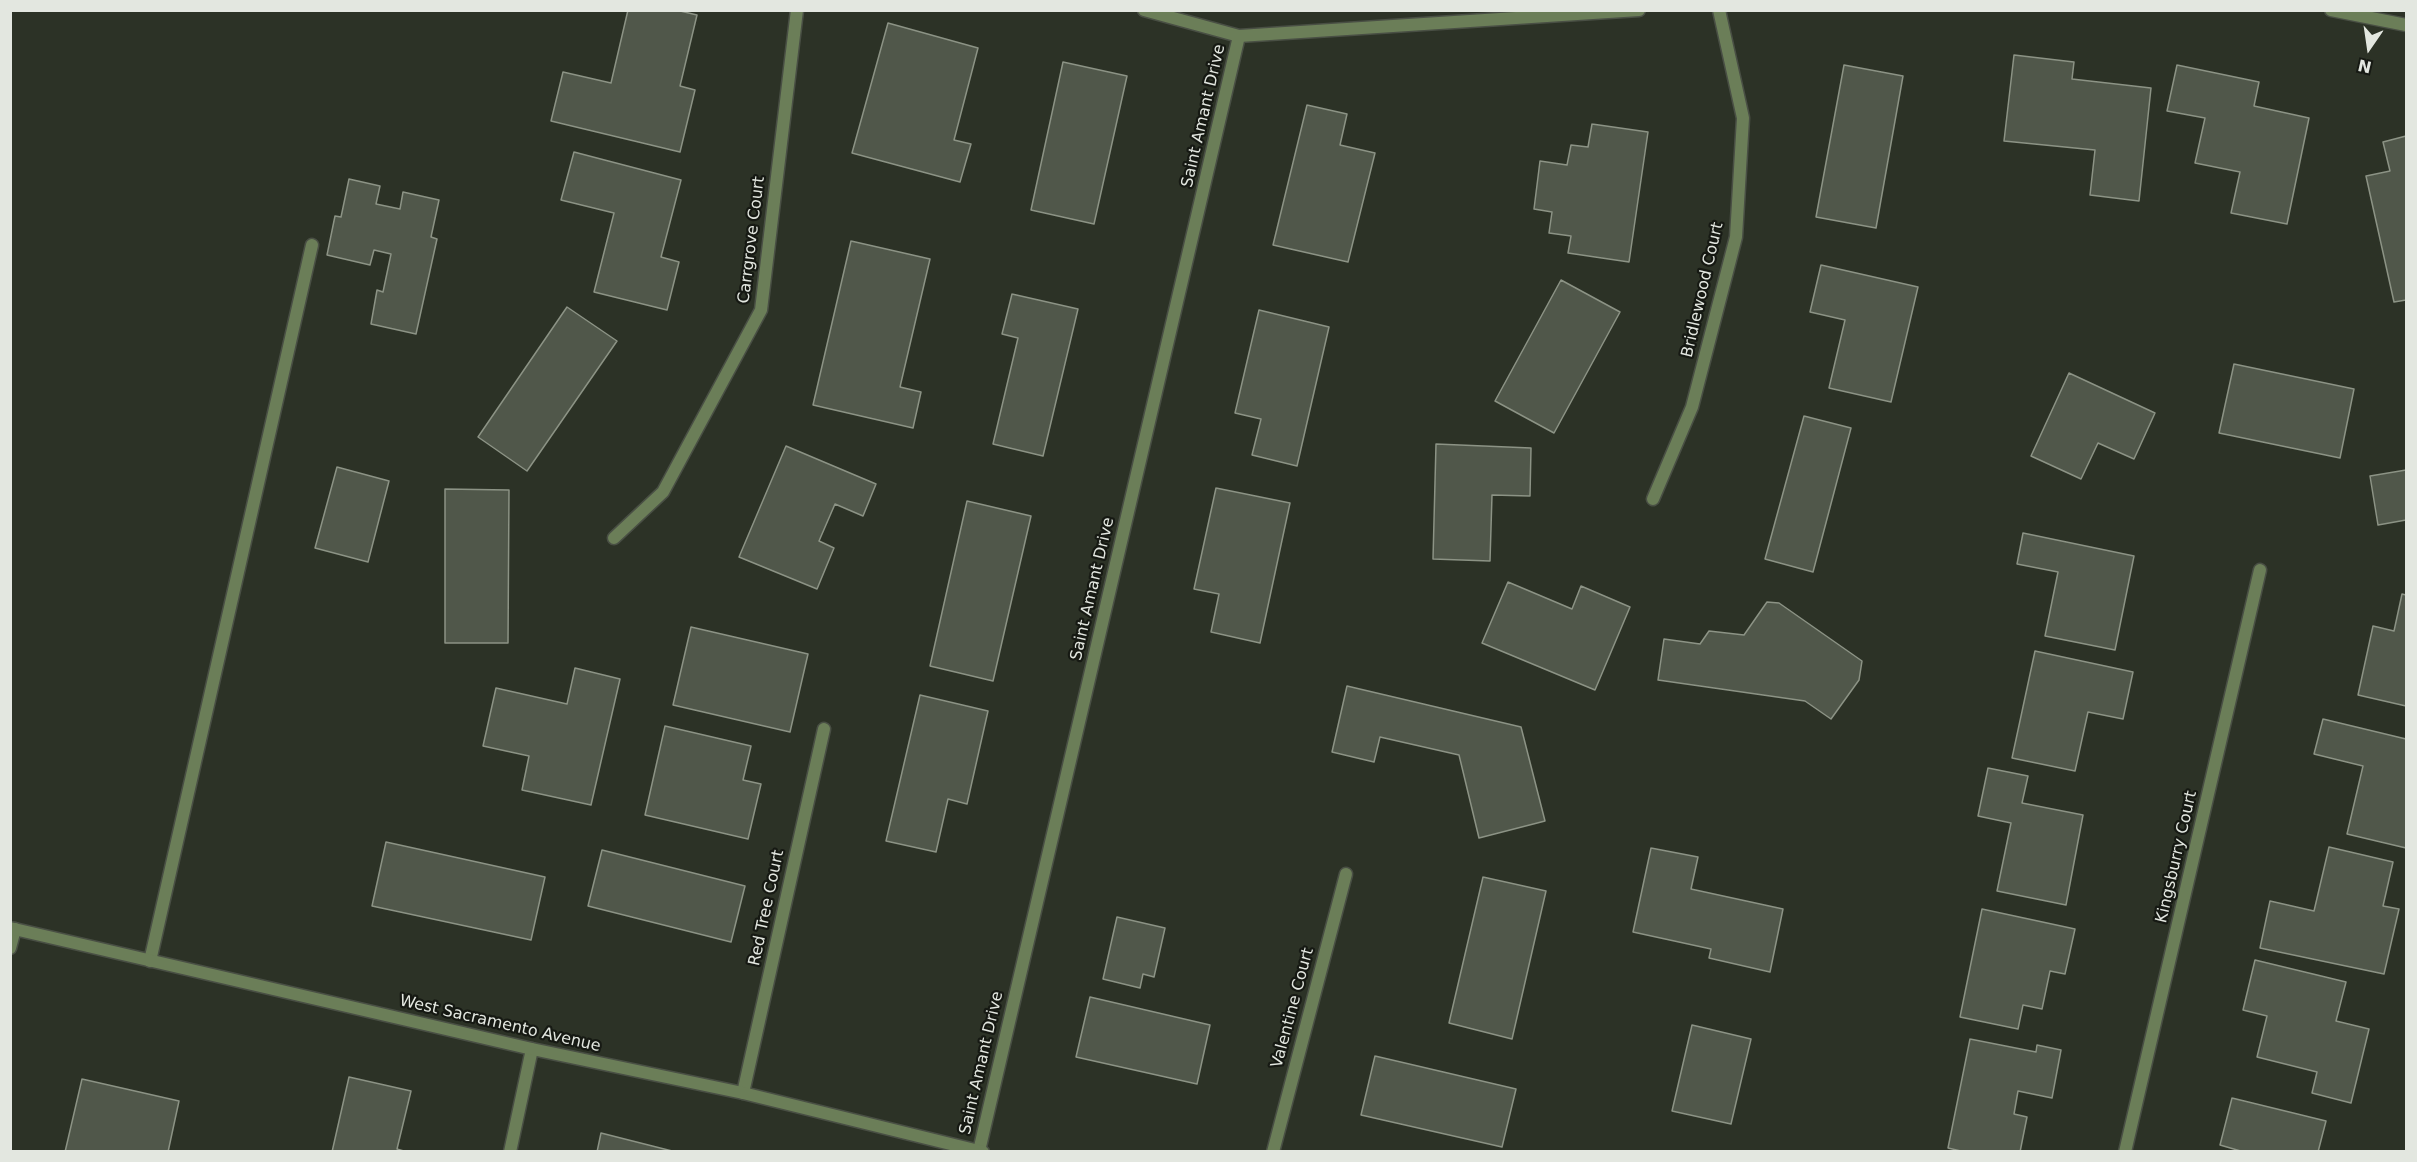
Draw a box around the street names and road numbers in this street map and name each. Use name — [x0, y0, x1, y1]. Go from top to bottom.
street label: Saint Amant Drive — [1178, 43, 1230, 189]
street label: Carrgrove Court — [735, 175, 769, 305]
street label: Bridlewood Court — [1678, 220, 1728, 360]
street label: Saint Amant Drive — [1067, 516, 1119, 662]
street label: Kingsburry Court — [2152, 789, 2202, 925]
street label: Red Tree Court — [745, 848, 789, 968]
street label: Valentine Court — [1268, 946, 1318, 1070]
street label: Saint Amant Drive — [956, 990, 1008, 1136]
street label: West Sacramento Avenue — [398, 992, 602, 1056]

